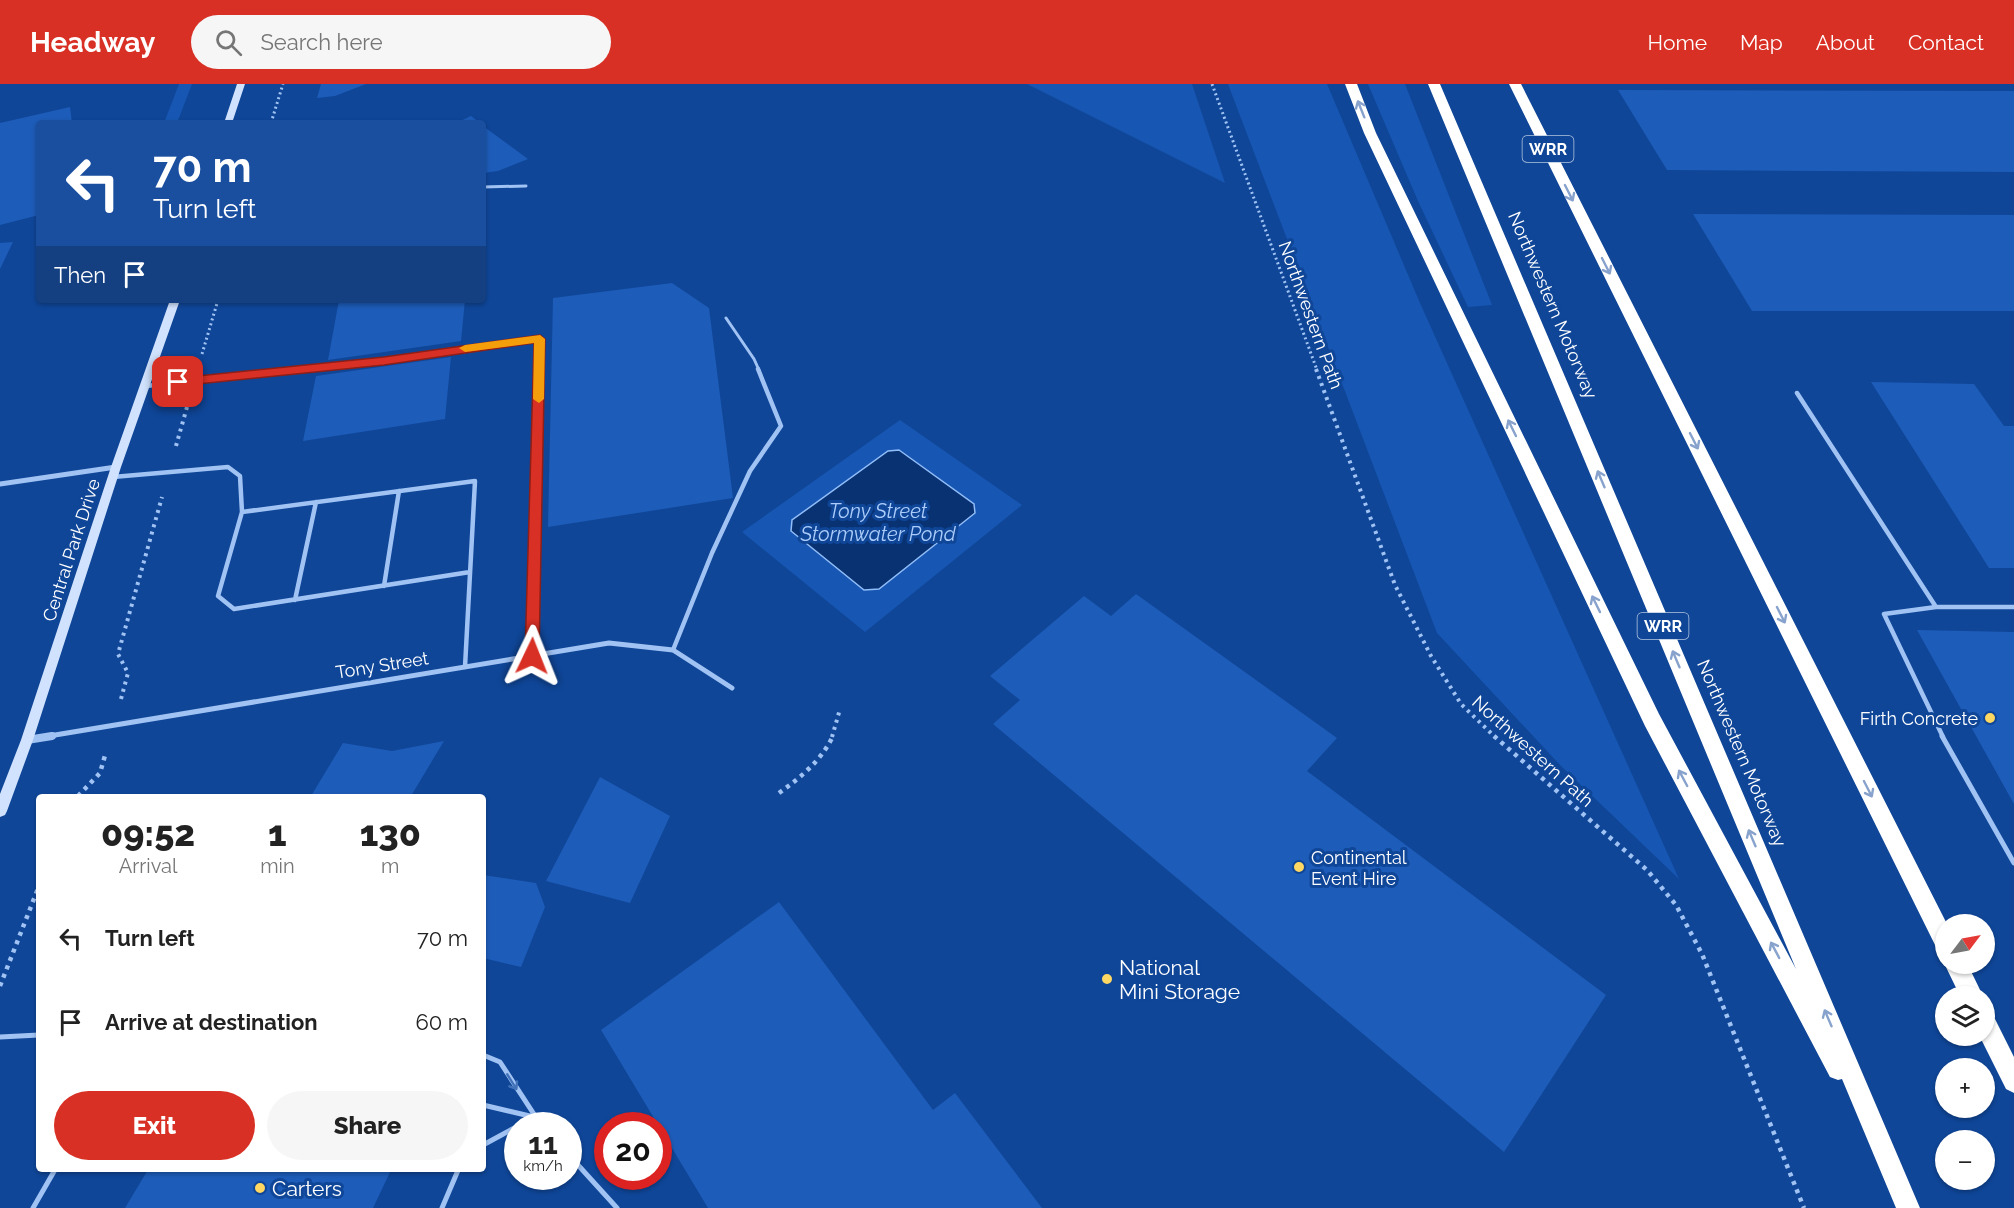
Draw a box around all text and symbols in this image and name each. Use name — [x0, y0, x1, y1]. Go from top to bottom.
search box — [191, 15, 611, 69]
text: Headway — [30, 26, 155, 59]
icon: search — [212, 26, 245, 59]
text: Search here — [260, 29, 383, 55]
text: Home — [1648, 30, 1707, 55]
text: Map — [1740, 30, 1783, 55]
text: About — [1816, 30, 1875, 55]
text: Contact — [1908, 30, 1984, 55]
one-way arrow — [1355, 100, 1366, 119]
road number: WRR — [1522, 136, 1574, 162]
text: 70 m — [153, 143, 252, 192]
icon: left — [54, 144, 132, 222]
one-way arrow — [1564, 183, 1576, 201]
text: Turn left — [153, 193, 256, 224]
street label: Northwestern Motorway — [1504, 208, 1602, 402]
street label: Northwestern Path — [1274, 238, 1348, 392]
one-way arrow — [1601, 257, 1612, 275]
icon: arrive — [118, 258, 151, 291]
text: Then — [54, 262, 106, 288]
pin — [152, 356, 203, 407]
icon: arrive — [161, 365, 194, 398]
one-way arrow — [1505, 420, 1517, 438]
one-way arrow — [1688, 431, 1700, 449]
one-way arrow — [1594, 470, 1605, 488]
street label: Central Park Drive — [38, 476, 104, 624]
water label: Tony Street Stormwater Pond — [799, 499, 957, 546]
one-way arrow — [1589, 595, 1601, 613]
one-way arrow — [1776, 605, 1787, 623]
road number: WRR — [1638, 613, 1688, 639]
position arrow — [500, 624, 564, 688]
street label: Tony Street — [334, 647, 430, 683]
one-way arrow — [1670, 650, 1681, 668]
street label: Northwestern Motorway — [1693, 656, 1791, 850]
street label: Northwestern Path — [1468, 691, 1598, 811]
place label: Firth Concrete — [1860, 708, 1978, 729]
marker: Firth Concrete — [1983, 711, 1997, 725]
one-way arrow — [1677, 770, 1688, 788]
one-way arrow — [1863, 780, 1874, 798]
text: 09:52 — [101, 812, 195, 854]
text: 1 — [268, 812, 287, 854]
text: 130 — [360, 812, 421, 854]
one-way arrow — [1746, 830, 1757, 848]
place label: Continental Event Hire — [1311, 847, 1407, 889]
text: Arrival — [119, 854, 177, 878]
text: min — [260, 854, 295, 878]
text: m — [381, 854, 400, 878]
marker: Continental Event Hire — [1292, 860, 1306, 874]
north arrow — [1935, 914, 1995, 974]
map controls — [1935, 914, 1995, 1190]
icon: left — [54, 922, 87, 955]
text: Turn left — [105, 925, 195, 951]
text: 70 m — [417, 925, 468, 951]
one-way arrow — [1769, 942, 1780, 960]
place label: National Mini Storage — [1119, 955, 1240, 1004]
marker: National Mini Storage — [1100, 972, 1114, 986]
button: layers — [1935, 986, 1995, 1046]
icon: arrive — [54, 1006, 87, 1039]
text: Arrive at destination — [105, 1009, 318, 1035]
text: 60 m — [415, 1009, 468, 1035]
one-way arrow — [1822, 1009, 1833, 1028]
button: + — [1935, 1058, 1995, 1118]
one-way arrow — [507, 1073, 519, 1090]
button: Exit — [54, 1091, 255, 1160]
button: Share — [267, 1091, 468, 1160]
speed limit sign: 20 — [594, 1112, 672, 1190]
text: 11 — [528, 1126, 558, 1161]
button: − — [1935, 1130, 1995, 1190]
text: km/h — [523, 1157, 563, 1175]
place label: Carters — [272, 1176, 342, 1201]
marker: Carters — [253, 1181, 267, 1195]

